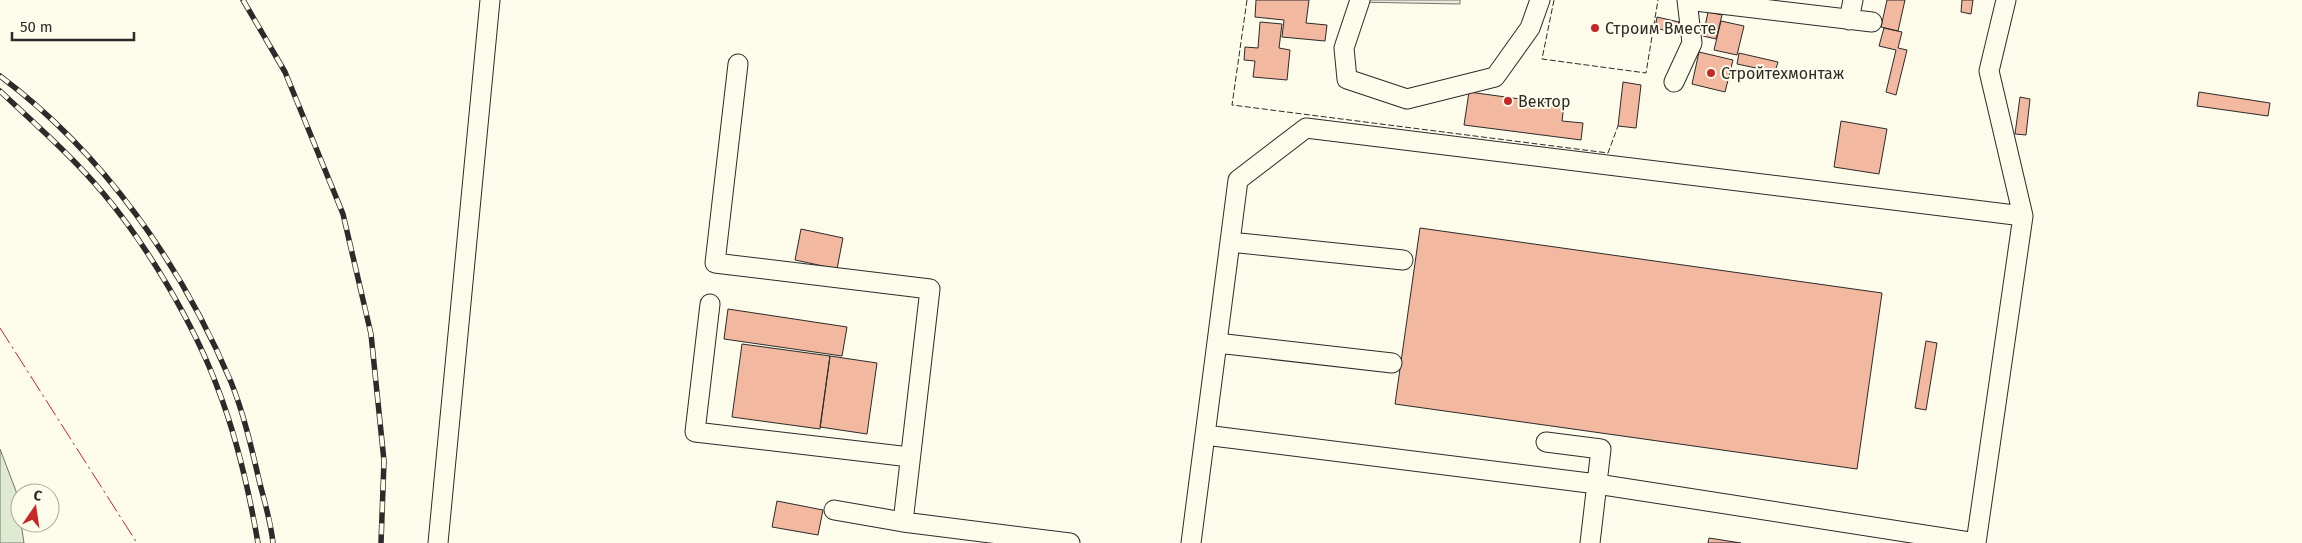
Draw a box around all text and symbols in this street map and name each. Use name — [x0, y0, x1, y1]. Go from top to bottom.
scale bar — [12, 10, 135, 42]
text: 50 m — [20, 18, 53, 36]
place label: Строим Вместе — [1605, 19, 1716, 38]
marker: Строим Вместе — [1589, 22, 1601, 34]
place label: Стройтехмонтаж — [1721, 64, 1845, 83]
marker: Стройтехмонтаж — [1705, 67, 1717, 79]
place label: Вектор — [1518, 92, 1570, 111]
marker: Вектор — [1502, 95, 1514, 107]
north arrow — [10, 483, 60, 533]
text: С — [32, 487, 44, 505]

